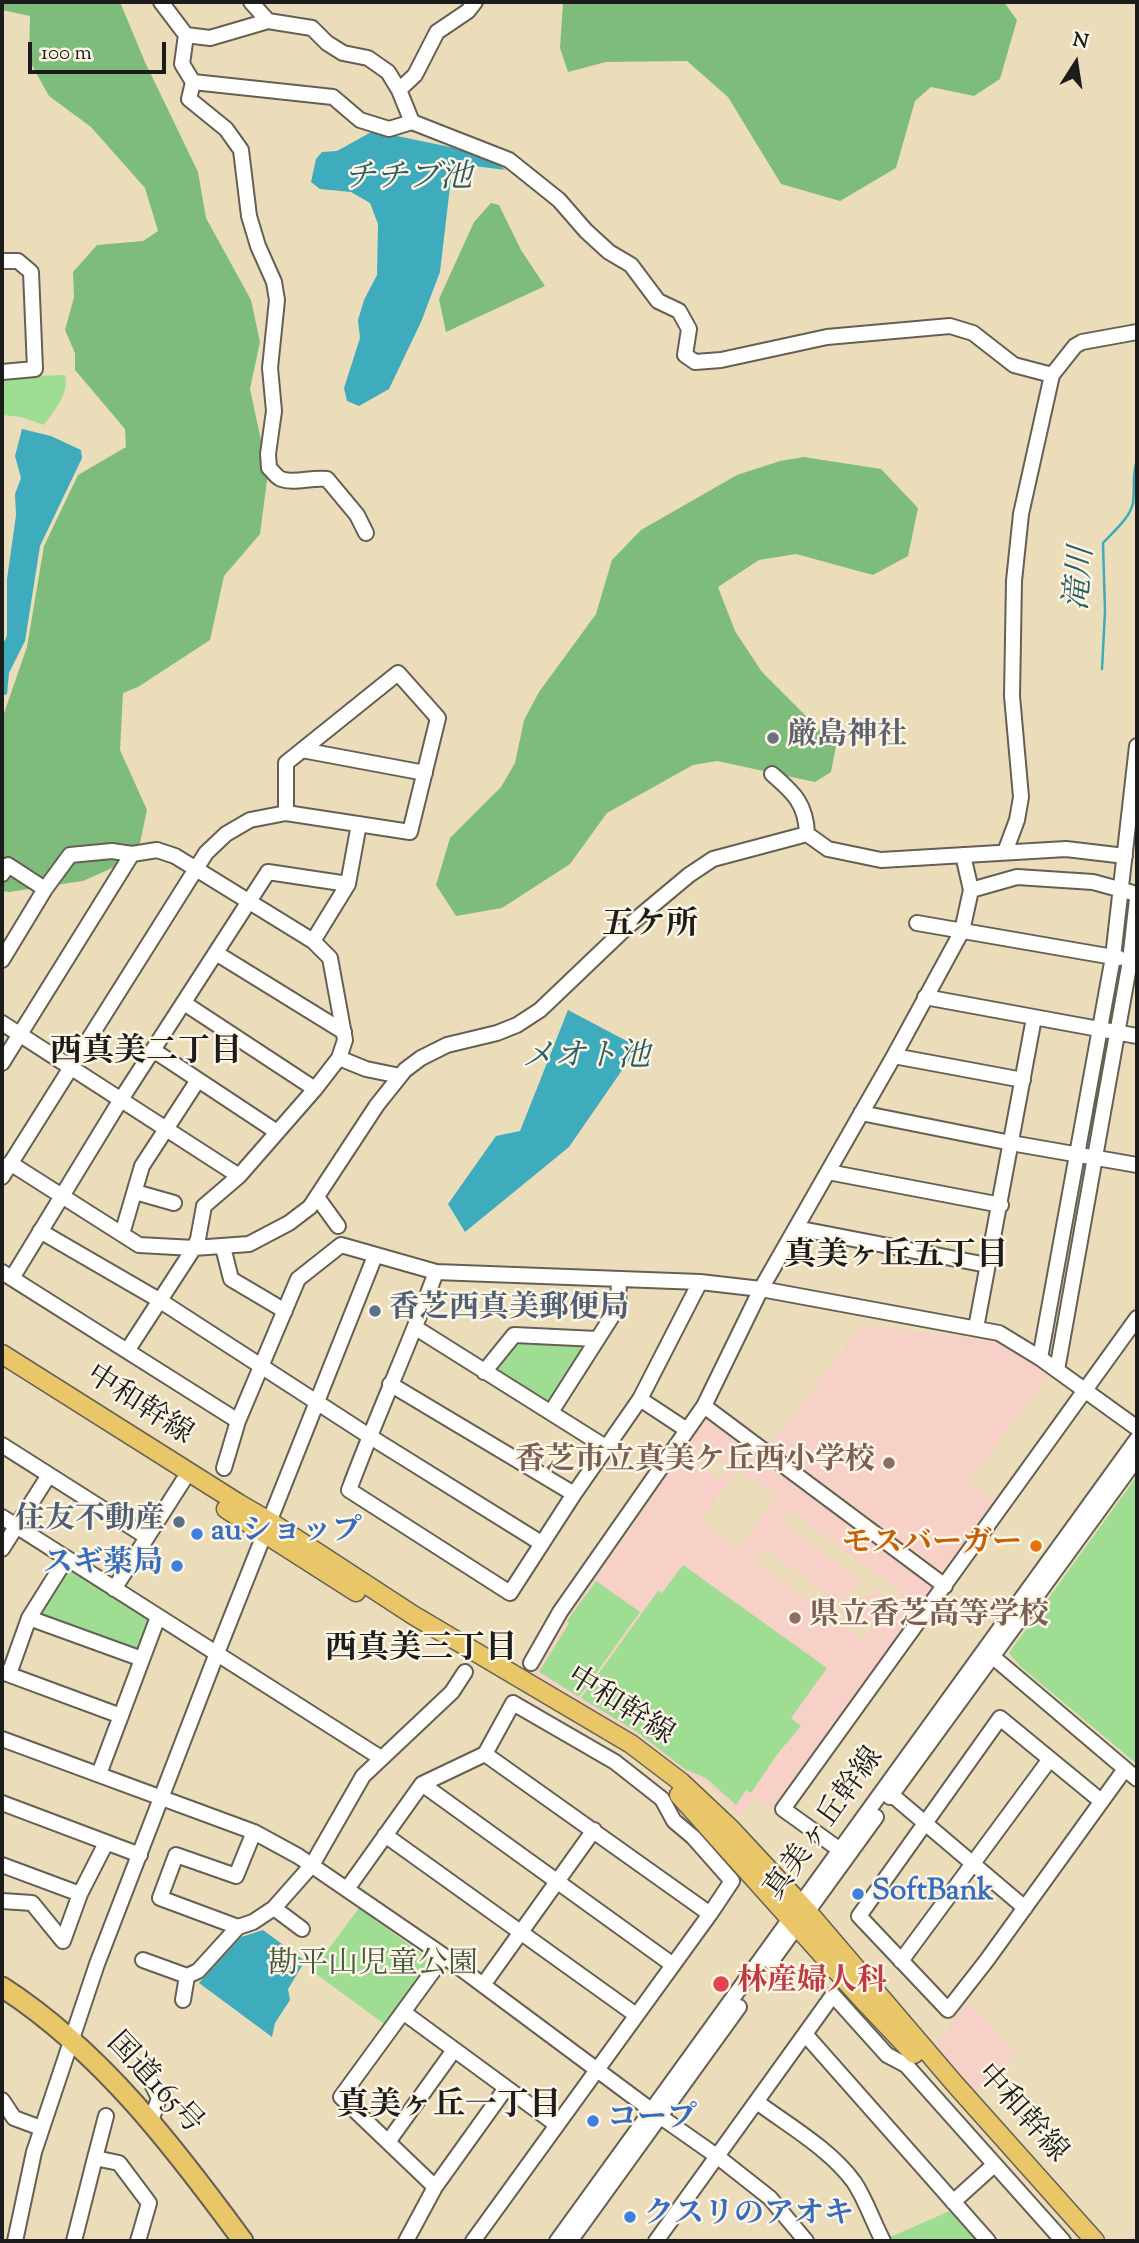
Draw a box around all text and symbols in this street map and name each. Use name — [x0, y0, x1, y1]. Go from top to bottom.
text: N — [1070, 27, 1091, 57]
scale bar — [32, 28, 170, 72]
north arrow — [1041, 28, 1111, 98]
text: 100 m — [41, 39, 92, 69]
water label: チチブ池 — [344, 162, 472, 200]
water label: 滝川 — [1061, 545, 1105, 613]
place label: 厳島神社 — [787, 720, 907, 756]
marker: 厳島神社 — [765, 730, 781, 746]
district label: 五ケ所 — [602, 909, 698, 947]
district label: 西真美二丁目 — [50, 1036, 242, 1074]
water label: メオト池 — [522, 1041, 650, 1079]
district label: 真美ヶ丘五丁目 — [784, 1240, 1008, 1278]
place label: 香芝西真美郵便局 — [389, 1293, 629, 1329]
marker: 香芝西真美郵便局 — [367, 1303, 383, 1319]
street label: 中和幹線 — [78, 1359, 198, 1455]
place label: 香芝市立真美ケ丘西小学校 — [515, 1445, 875, 1481]
marker: 香芝市立真美ケ丘西小学校 — [881, 1455, 897, 1471]
place label: 住友不動産 — [15, 1504, 165, 1540]
marker: 住友不動産 — [171, 1514, 187, 1530]
place label: auショップ — [211, 1516, 362, 1552]
marker: auショップ — [189, 1526, 205, 1542]
place label: モスバーガー — [842, 1528, 1022, 1564]
marker: モスバーガー — [1028, 1538, 1044, 1554]
place label: スギ薬局 — [43, 1548, 163, 1584]
marker: スギ薬局 — [169, 1558, 185, 1574]
place label: 県立香芝高等学校 — [809, 1600, 1049, 1636]
marker: 県立香芝高等学校 — [787, 1610, 803, 1626]
district label: 西真美三丁目 — [325, 1633, 517, 1671]
street label: 中和幹線 — [559, 1661, 679, 1755]
street label: 真美ヶ丘幹線 — [759, 1742, 893, 1908]
place label: SoftBank — [872, 1876, 994, 1912]
marker: SoftBank — [850, 1886, 866, 1902]
park label: 勘平山児童公園 — [268, 1949, 478, 1985]
place label: 林産婦人科 — [737, 1966, 887, 2002]
marker: 林産婦人科 — [711, 1974, 731, 1994]
street label: 国道165号 — [97, 2027, 209, 2143]
street label: 中和幹線 — [966, 2058, 1074, 2172]
district label: 真美ヶ丘一丁目 — [337, 2090, 561, 2128]
place label: コープ — [607, 2103, 697, 2139]
marker: コープ — [585, 2113, 601, 2129]
place label: クスリのアオキ — [644, 2199, 854, 2235]
marker: クスリのアオキ — [622, 2209, 638, 2225]

